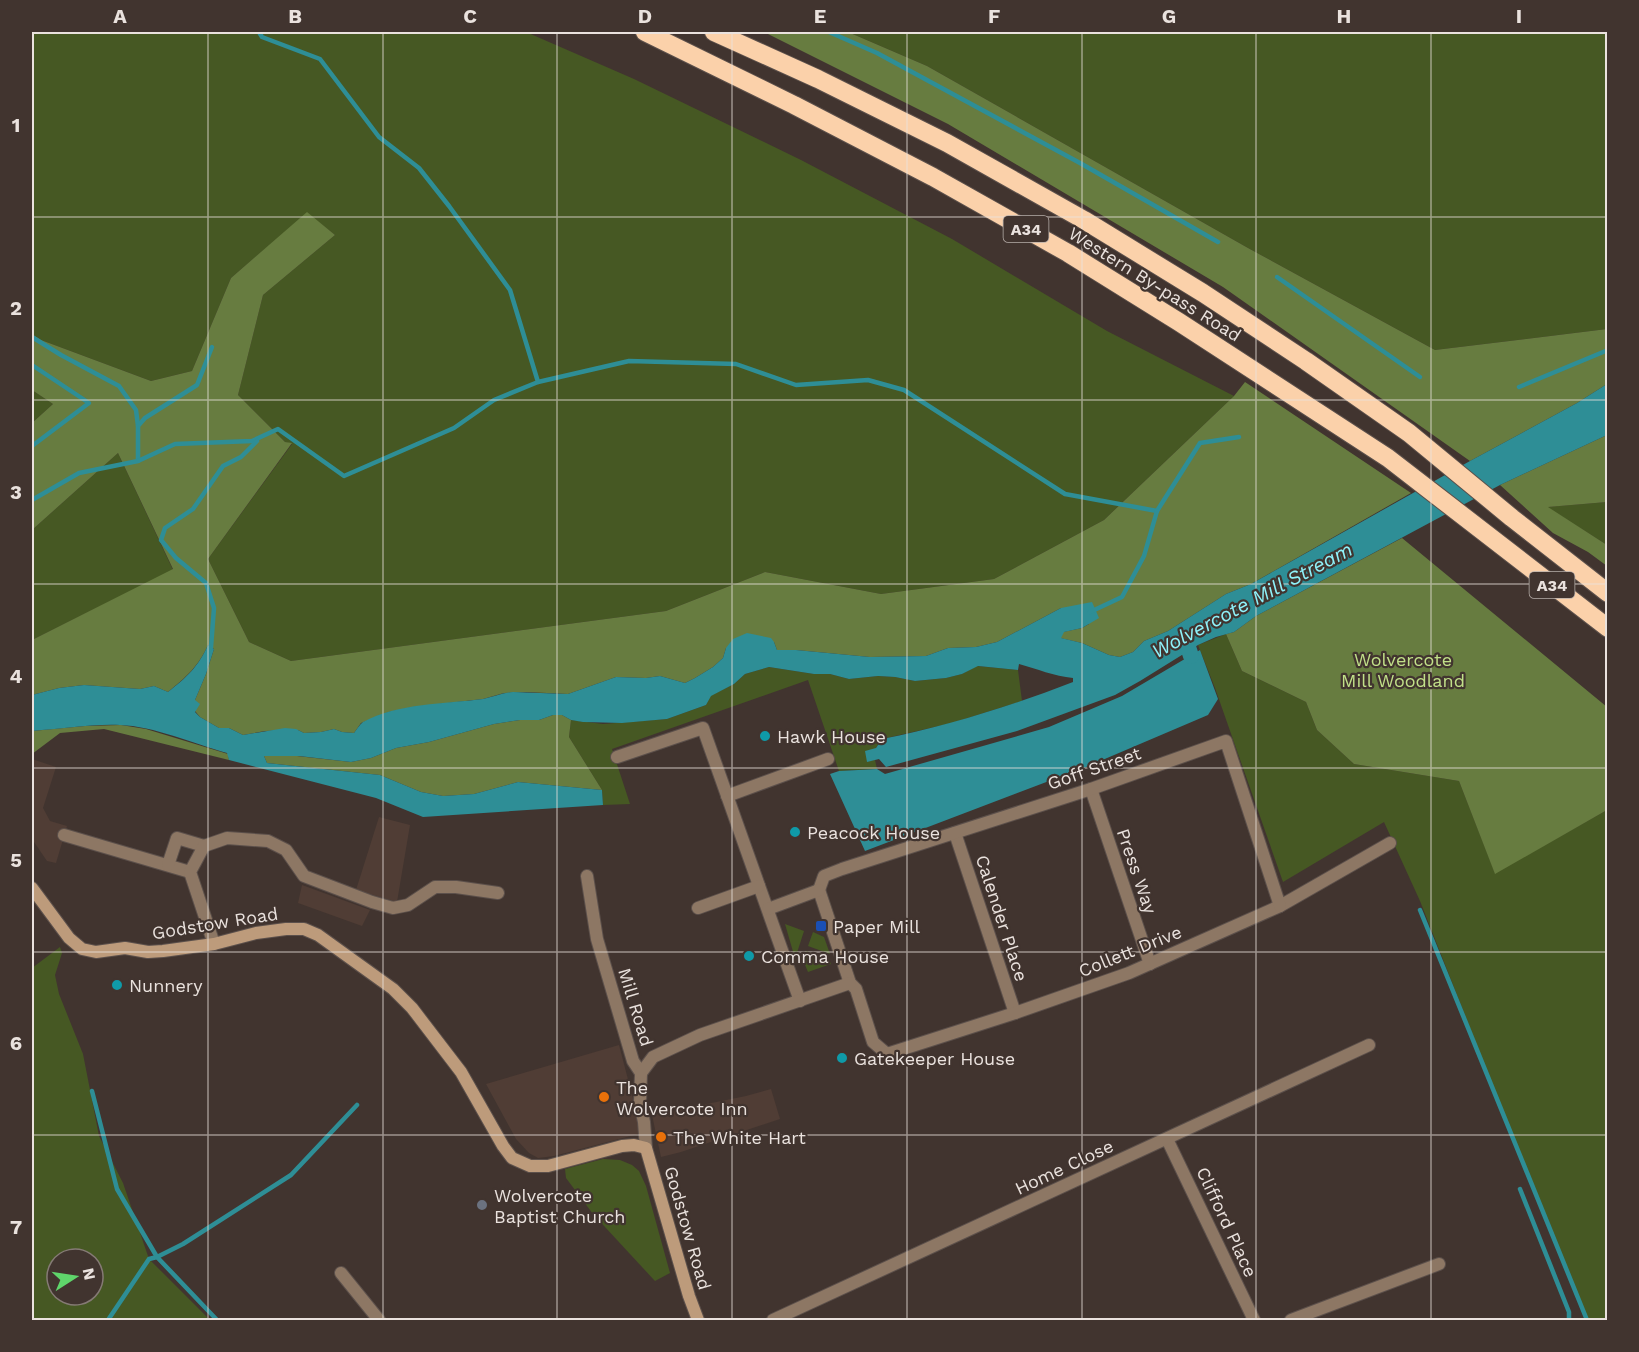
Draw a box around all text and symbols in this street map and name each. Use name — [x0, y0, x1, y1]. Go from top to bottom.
text: A — [113, 4, 127, 28]
text: B — [288, 4, 302, 28]
text: C — [463, 4, 477, 28]
text: D — [638, 4, 652, 28]
text: E — [814, 4, 826, 28]
text: F — [988, 4, 1000, 28]
text: G — [1162, 4, 1176, 28]
text: H — [1337, 4, 1351, 28]
text: I — [1516, 4, 1522, 28]
text: 1 — [12, 113, 20, 137]
road number: A34 — [1004, 216, 1048, 242]
street label: Western By-pass Road — [1065, 222, 1245, 346]
text: 2 — [10, 296, 22, 320]
text: 3 — [10, 480, 22, 504]
water label: Wolvercote Mill Stream — [1148, 537, 1356, 663]
road number: A34 — [1530, 572, 1574, 598]
park label: Wolvercote Mill Woodland — [1341, 649, 1465, 691]
text: 4 — [10, 664, 23, 688]
place label: Hawk House — [777, 726, 886, 747]
marker: Hawk House — [758, 729, 772, 743]
street label: Goff Street — [1045, 742, 1144, 794]
place label: Peacock House — [807, 822, 940, 843]
marker: Peacock House — [788, 825, 802, 839]
street label: Press Way — [1113, 826, 1162, 917]
text: 5 — [10, 848, 22, 872]
street label: Calender Place — [972, 852, 1032, 984]
street label: Godstow Road — [150, 903, 280, 943]
place label: Paper Mill — [833, 916, 921, 937]
marker: Paper Mill — [814, 919, 828, 933]
street label: Collett Drive — [1075, 921, 1185, 981]
place label: Comma House — [761, 946, 889, 967]
marker: Comma House — [742, 949, 756, 963]
street label: Mill Road — [614, 965, 658, 1049]
place label: Nunnery — [129, 975, 203, 996]
marker: Nunnery — [110, 978, 124, 992]
text: 6 — [10, 1031, 22, 1055]
place label: Gatekeeper House — [854, 1048, 1015, 1069]
marker: Gatekeeper House — [835, 1051, 849, 1065]
place label: The Wolvercote Inn — [616, 1077, 748, 1119]
marker: The Wolvercote Inn — [597, 1090, 611, 1104]
place label: The White Hart — [673, 1127, 806, 1148]
marker: The White Hart — [654, 1130, 668, 1144]
street label: Home Close — [1011, 1135, 1117, 1199]
street label: Godstow Road — [660, 1164, 716, 1292]
street label: Clifford Place — [1192, 1164, 1262, 1280]
place label: Wolvercote Baptist Church — [494, 1185, 625, 1227]
marker: Wolvercote Baptist Church — [475, 1198, 489, 1212]
text: 7 — [10, 1215, 22, 1239]
north arrow — [45, 1247, 105, 1307]
text: N — [79, 1266, 100, 1282]

